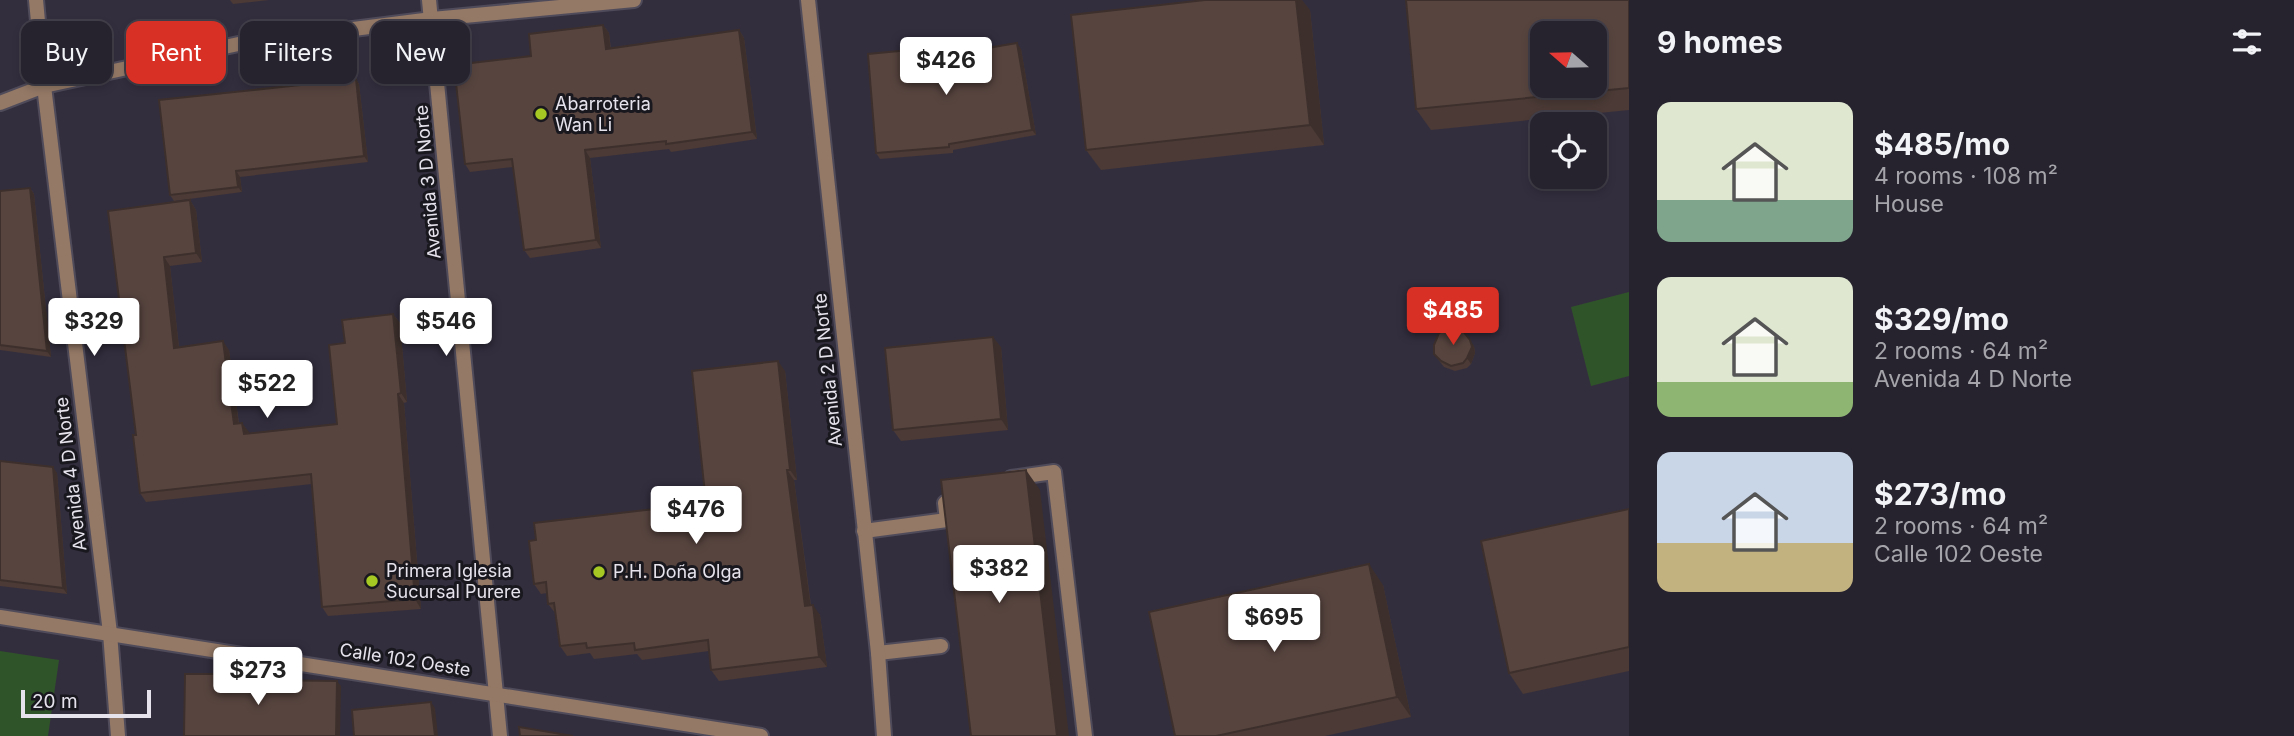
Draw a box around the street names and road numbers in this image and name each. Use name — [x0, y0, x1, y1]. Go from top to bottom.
street label: Avenida 3 D Norte — [410, 104, 445, 260]
street label: Avenida 2 D Norte — [809, 292, 846, 448]
street label: Avenida 4 D Norte — [51, 396, 90, 552]
street label: Calle 102 Oeste — [338, 639, 472, 680]

